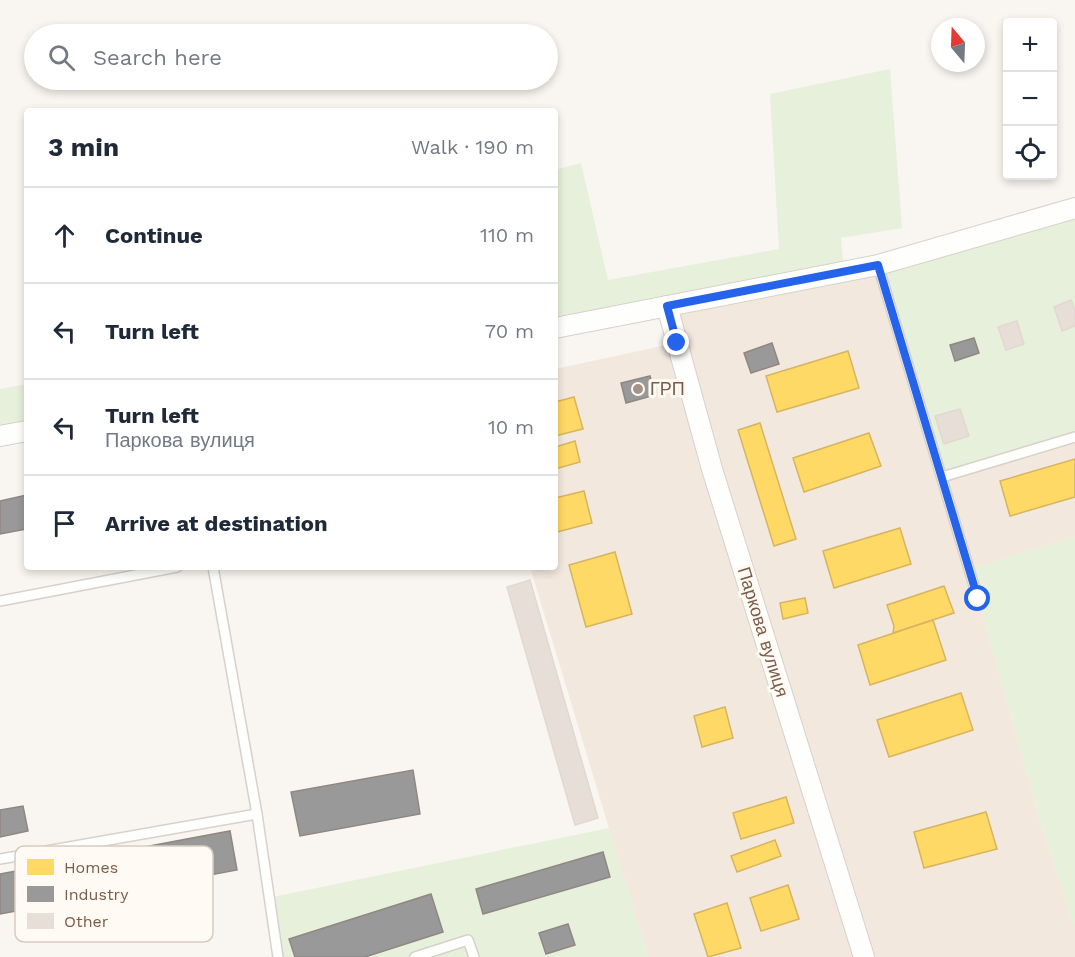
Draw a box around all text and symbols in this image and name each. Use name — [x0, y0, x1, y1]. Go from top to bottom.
north arrow — [931, 18, 985, 72]
map controls — [1003, 18, 1057, 180]
button: + — [1003, 18, 1057, 72]
search box — [24, 24, 558, 90]
icon: search — [45, 41, 78, 74]
text: Search here — [93, 45, 222, 70]
button: − — [1003, 72, 1057, 126]
button: locate — [1003, 126, 1057, 180]
text: 3 min — [48, 132, 119, 162]
text: Walk · 190 m — [411, 135, 534, 159]
icon: ahead — [48, 219, 81, 252]
text: Continue — [105, 223, 203, 248]
text: 110 m — [480, 223, 534, 247]
icon: left — [48, 315, 81, 348]
text: Turn left — [105, 319, 199, 344]
text: 70 m — [485, 319, 534, 343]
route end — [663, 329, 689, 355]
place label: ГРП — [650, 378, 685, 399]
marker: ГРП — [631, 382, 645, 396]
text: Turn left — [105, 403, 199, 428]
icon: left — [48, 411, 81, 444]
text: 10 m — [488, 415, 534, 439]
text: Паркова вулиця — [105, 428, 255, 452]
icon: arrive — [48, 507, 81, 540]
text: Arrive at destination — [105, 511, 328, 536]
street label: Паркова вулиця — [734, 564, 793, 699]
route start — [964, 585, 990, 611]
legend — [15, 846, 213, 942]
text: Homes — [64, 858, 118, 877]
text: Industry — [64, 885, 129, 904]
text: Other — [64, 912, 109, 931]

